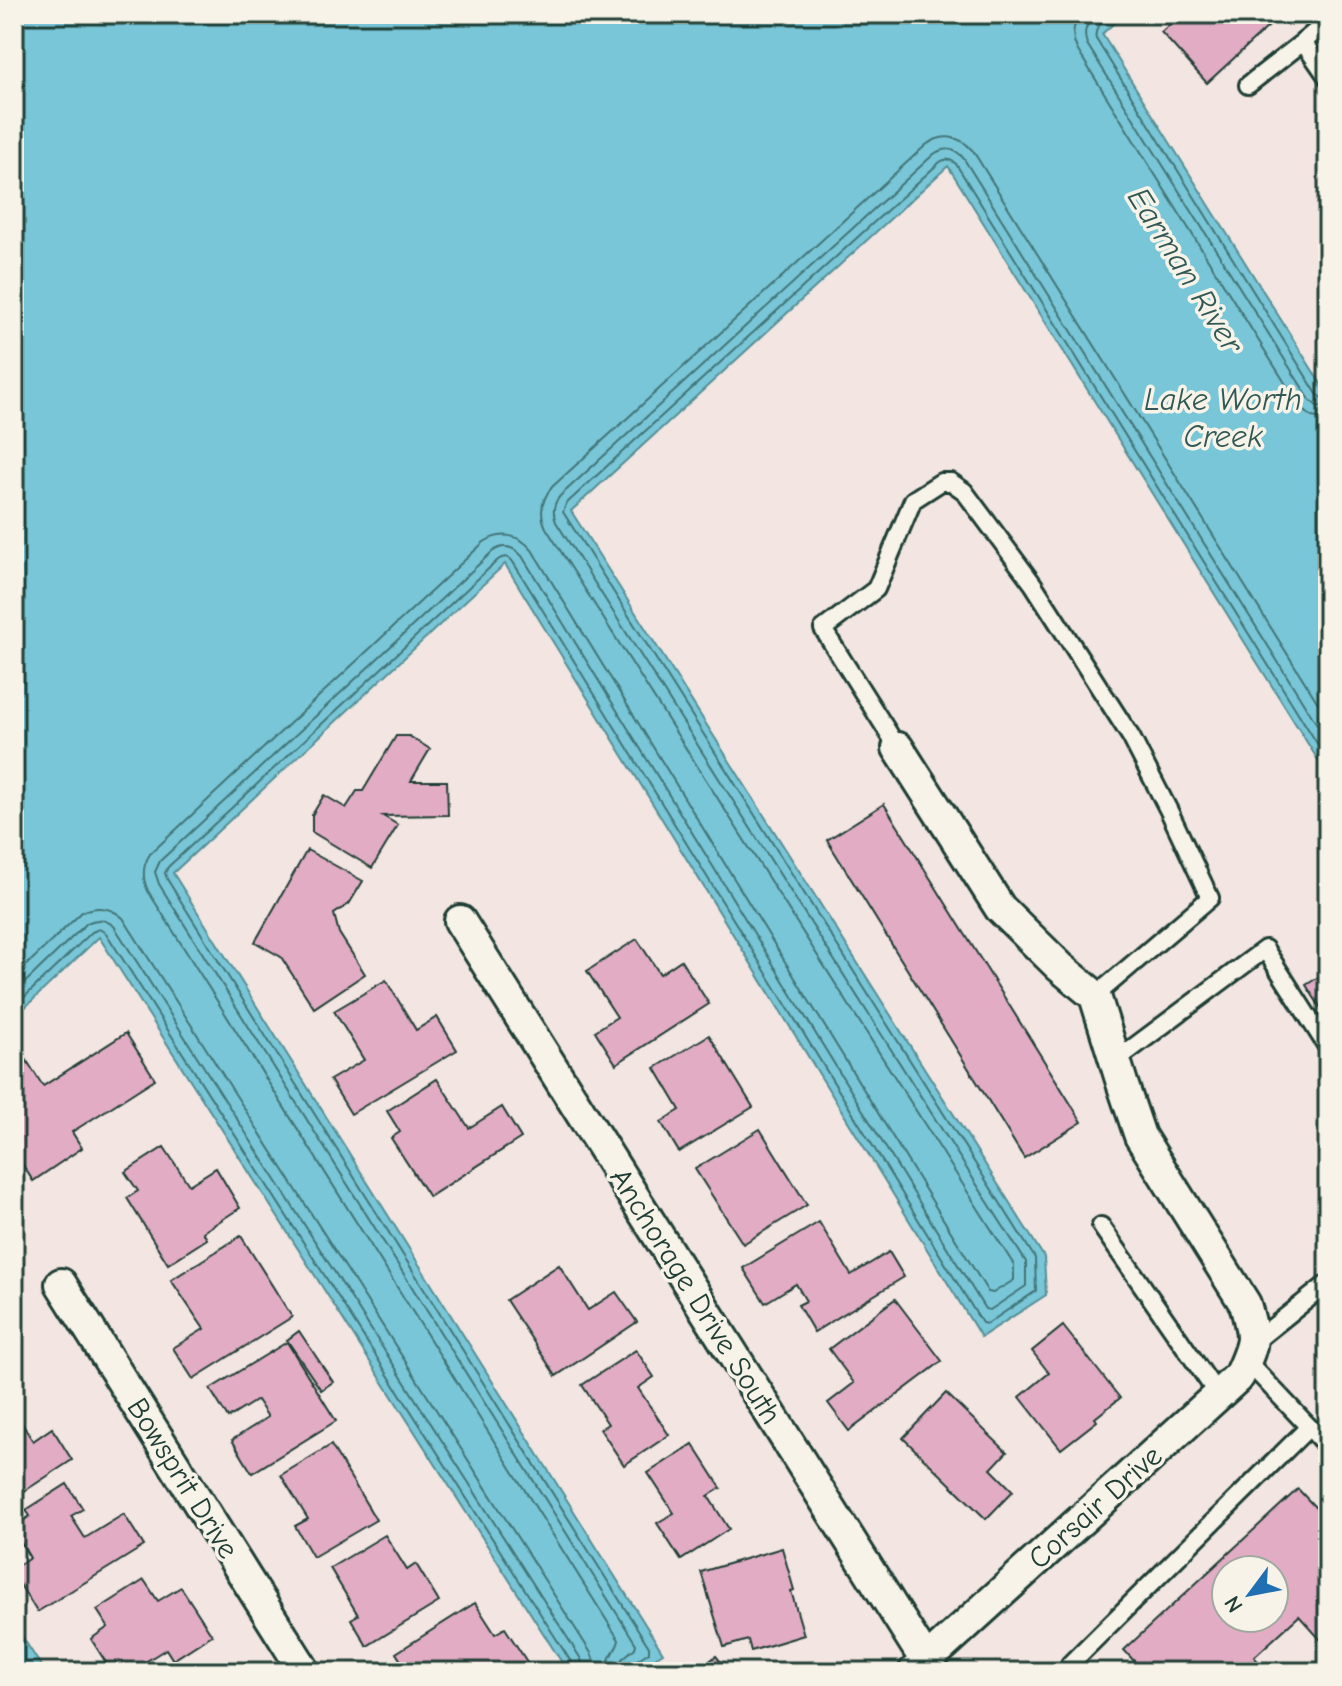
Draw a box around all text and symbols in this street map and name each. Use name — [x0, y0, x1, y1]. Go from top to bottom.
water label: Earman River — [1120, 181, 1252, 361]
water label: Lake Worth Creek — [1144, 381, 1302, 455]
street label: Anchorage Drive South — [603, 1162, 789, 1431]
street label: Bowsprit Drive — [119, 1392, 246, 1565]
street label: Corsair Drive — [1021, 1438, 1169, 1576]
north arrow — [1210, 1554, 1290, 1634]
text: N — [1219, 1591, 1249, 1617]

